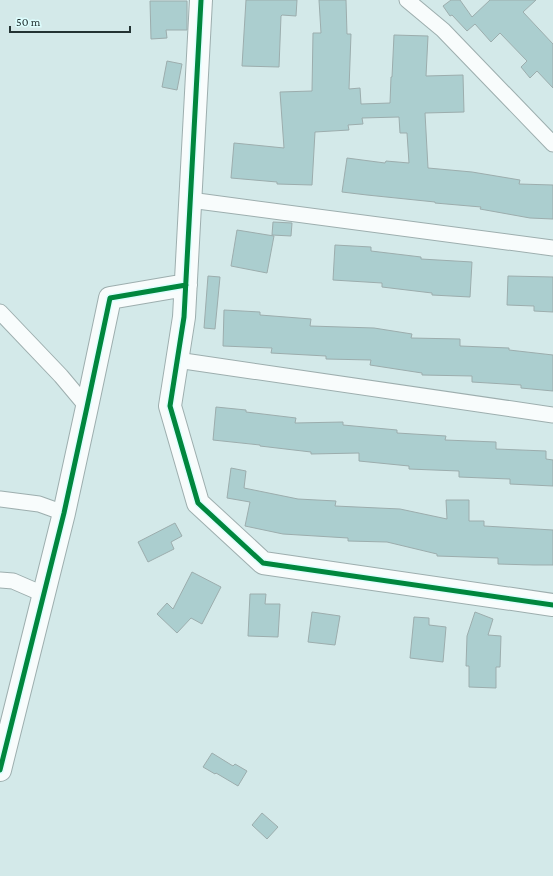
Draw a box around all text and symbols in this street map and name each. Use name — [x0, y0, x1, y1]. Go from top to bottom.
scale bar — [10, 8, 130, 34]
text: 50 m — [16, 15, 41, 29]

